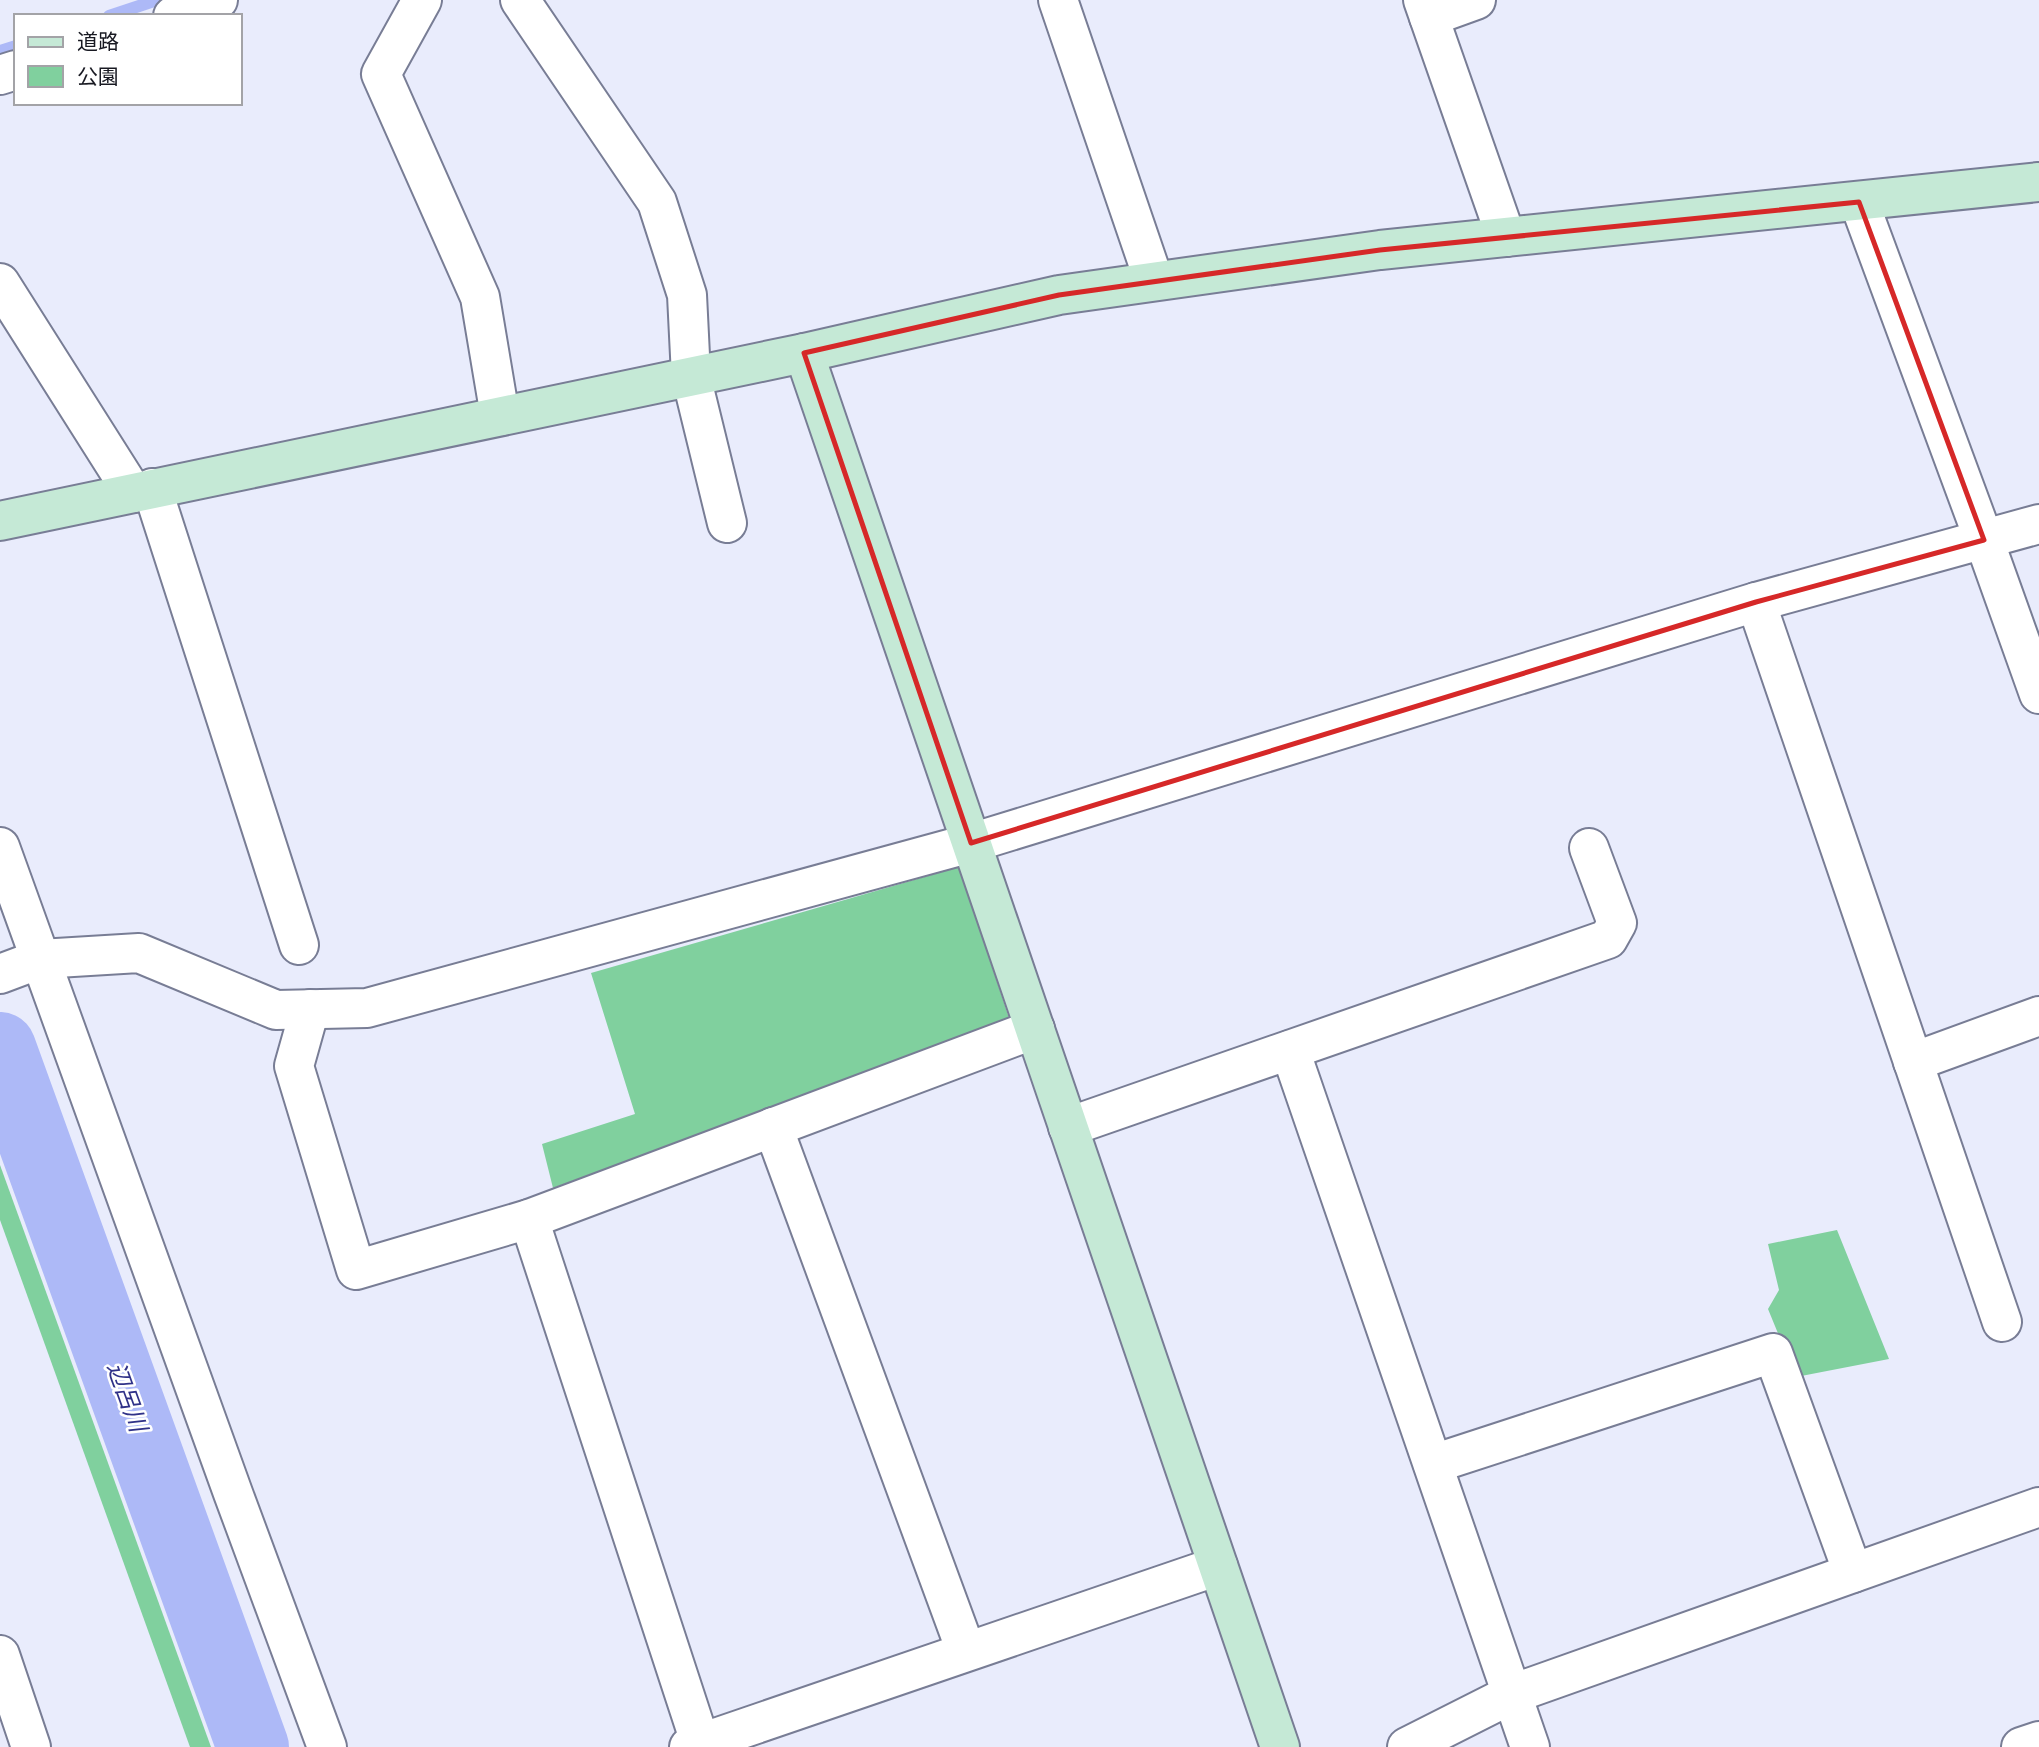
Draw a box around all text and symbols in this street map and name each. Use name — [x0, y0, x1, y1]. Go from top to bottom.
legend — [14, 14, 242, 105]
text: 道路 — [77, 30, 119, 54]
text: 公園 — [77, 65, 119, 89]
water label: 辺呂川 — [102, 1358, 153, 1438]

